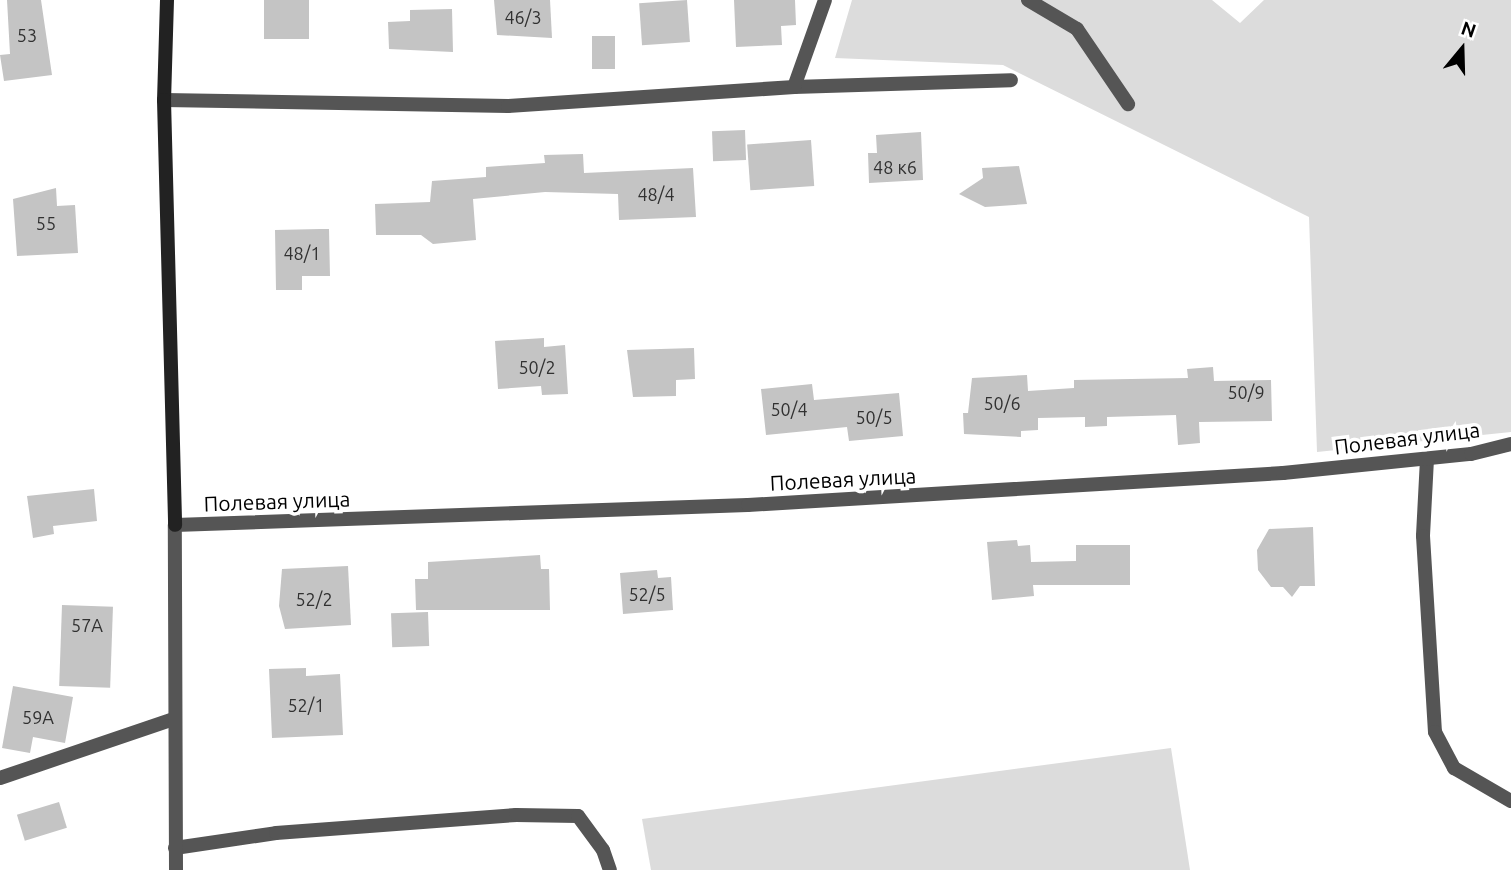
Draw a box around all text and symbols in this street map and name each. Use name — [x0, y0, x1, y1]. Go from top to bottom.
house number: 46/3 — [504, 6, 542, 28]
north arrow — [1427, 14, 1497, 84]
text: N — [1459, 16, 1479, 42]
house number: 53 — [17, 24, 37, 46]
house number: 48 к6 — [873, 156, 917, 178]
house number: 48/4 — [637, 183, 675, 205]
house number: 55 — [36, 212, 56, 234]
house number: 48/1 — [283, 242, 321, 264]
house number: 50/2 — [518, 356, 556, 378]
house number: 50/9 — [1227, 381, 1265, 403]
house number: 50/6 — [983, 392, 1021, 414]
house number: 50/4 — [770, 398, 808, 420]
house number: 50/5 — [855, 406, 893, 428]
street label: Полевая улица — [1333, 417, 1481, 459]
street label: Полевая улица — [769, 463, 917, 495]
street label: Полевая улица — [203, 486, 351, 516]
house number: 52/5 — [628, 583, 666, 605]
house number: 52/2 — [295, 588, 333, 610]
house number: 57А — [71, 614, 103, 636]
house number: 52/1 — [287, 694, 325, 716]
house number: 59А — [22, 706, 54, 728]

